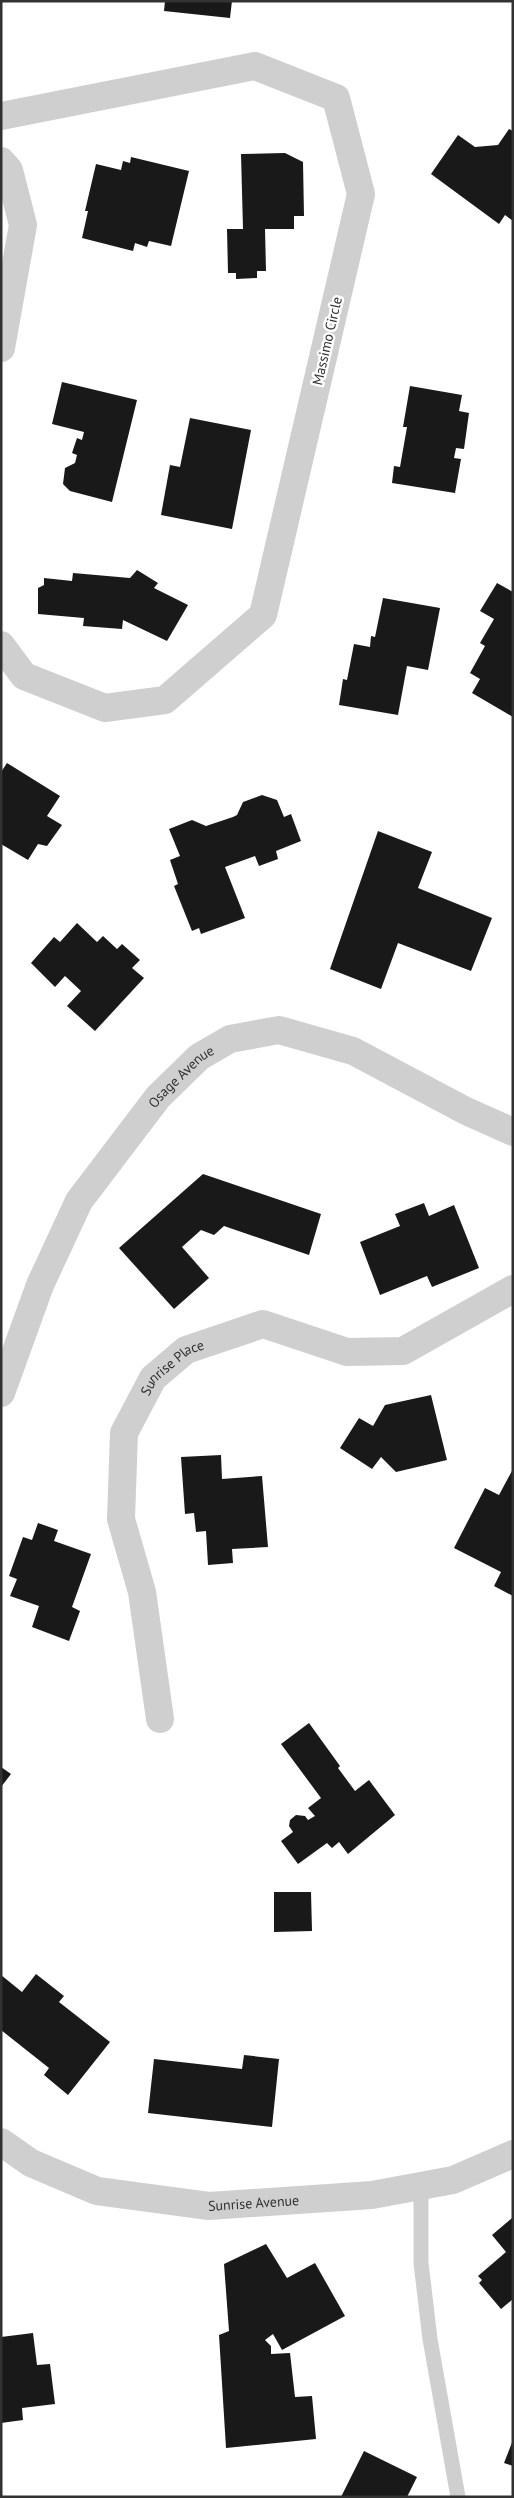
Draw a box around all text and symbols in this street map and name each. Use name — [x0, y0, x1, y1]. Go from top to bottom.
street label: Massimo Circle — [308, 295, 346, 387]
street label: Osage Avenue — [144, 1041, 217, 1111]
street label: Sunrise Place — [136, 1336, 206, 1399]
street label: Sunrise Avenue — [207, 2191, 300, 2215]

